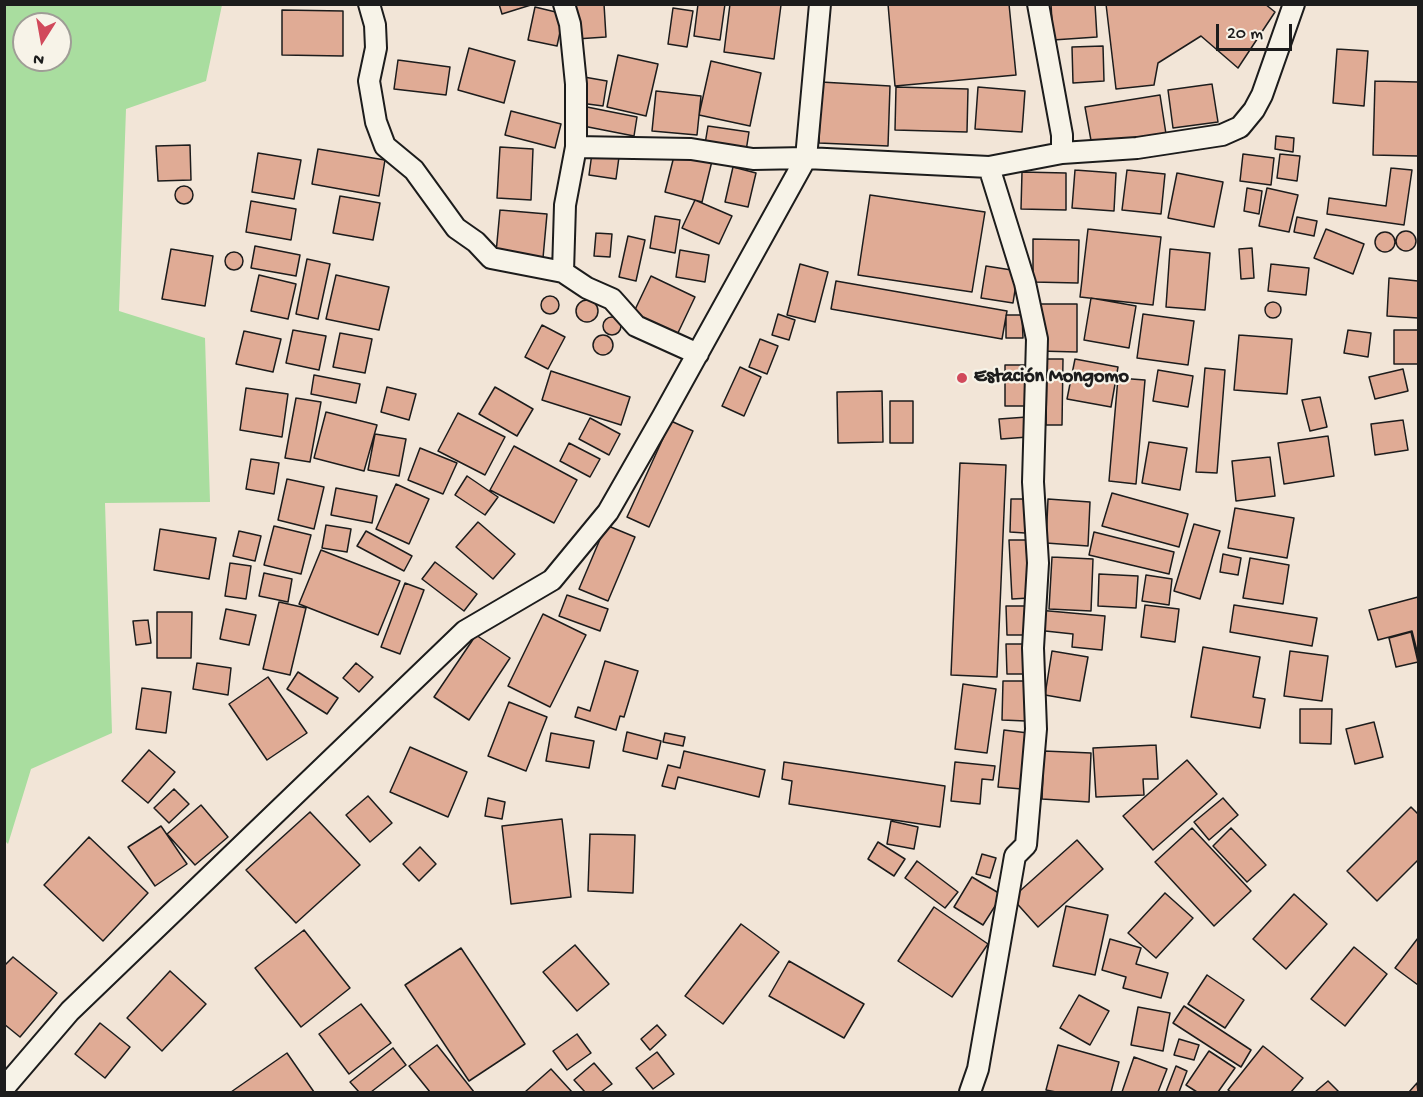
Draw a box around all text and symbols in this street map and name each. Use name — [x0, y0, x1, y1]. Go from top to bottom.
north arrow — [12, 12, 72, 72]
scale bar — [1219, 12, 1296, 50]
text: 20 m — [1227, 24, 1263, 45]
text: N — [32, 48, 46, 69]
place label: Estación Mongomo — [974, 366, 1129, 390]
marker: Estación Mongomo — [955, 371, 969, 385]

